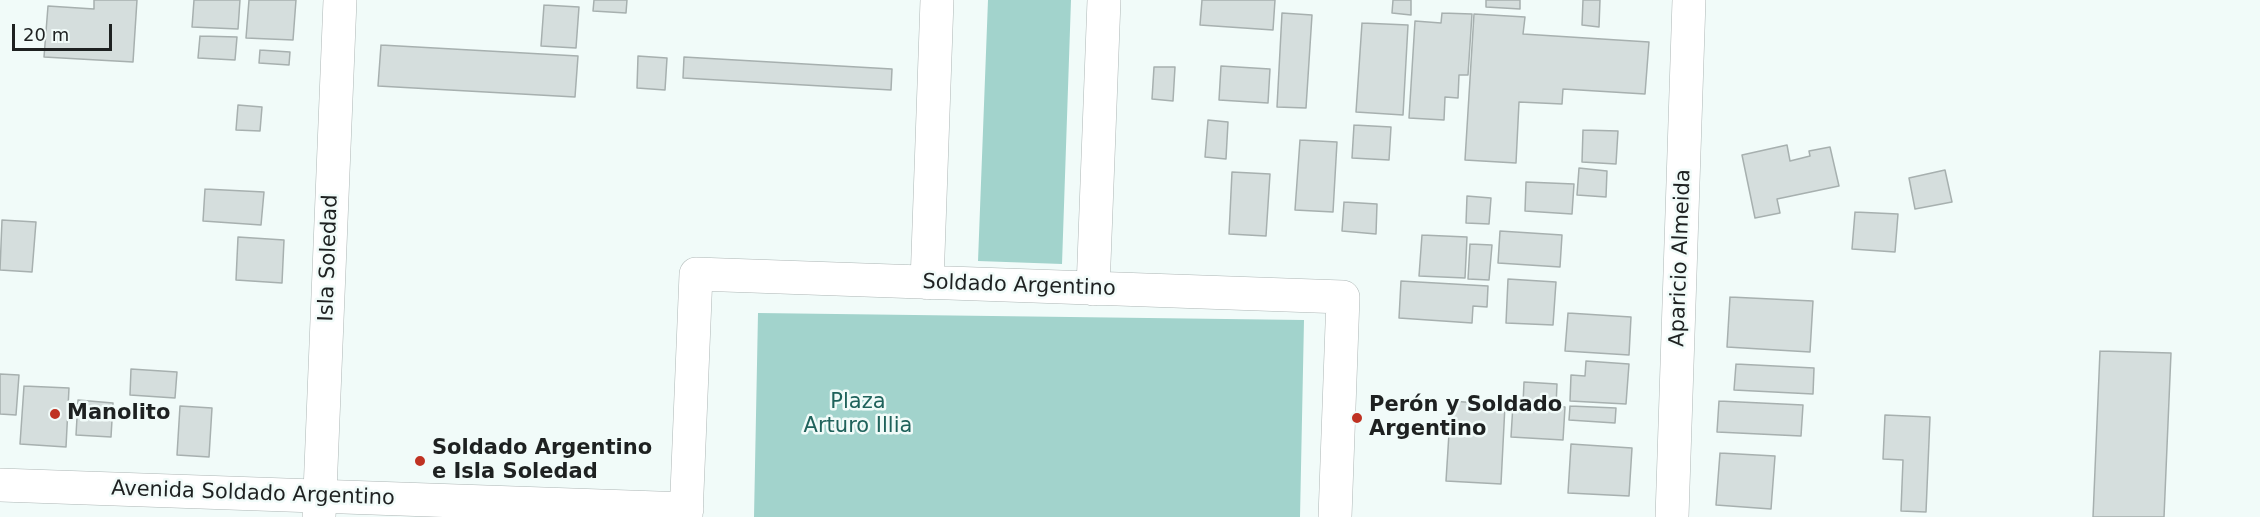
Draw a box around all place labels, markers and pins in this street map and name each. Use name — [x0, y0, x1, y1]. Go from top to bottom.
place label: Perón y Soldado Argentino — [1369, 393, 1562, 443]
place label: Manolito — [67, 401, 170, 427]
marker: Manolito — [48, 407, 62, 421]
marker: Perón y Soldado Argentino — [1350, 411, 1364, 425]
place label: Soldado Argentino e Isla Soledad — [432, 436, 652, 486]
marker: Soldado Argentino e Isla Soledad — [413, 454, 427, 468]

